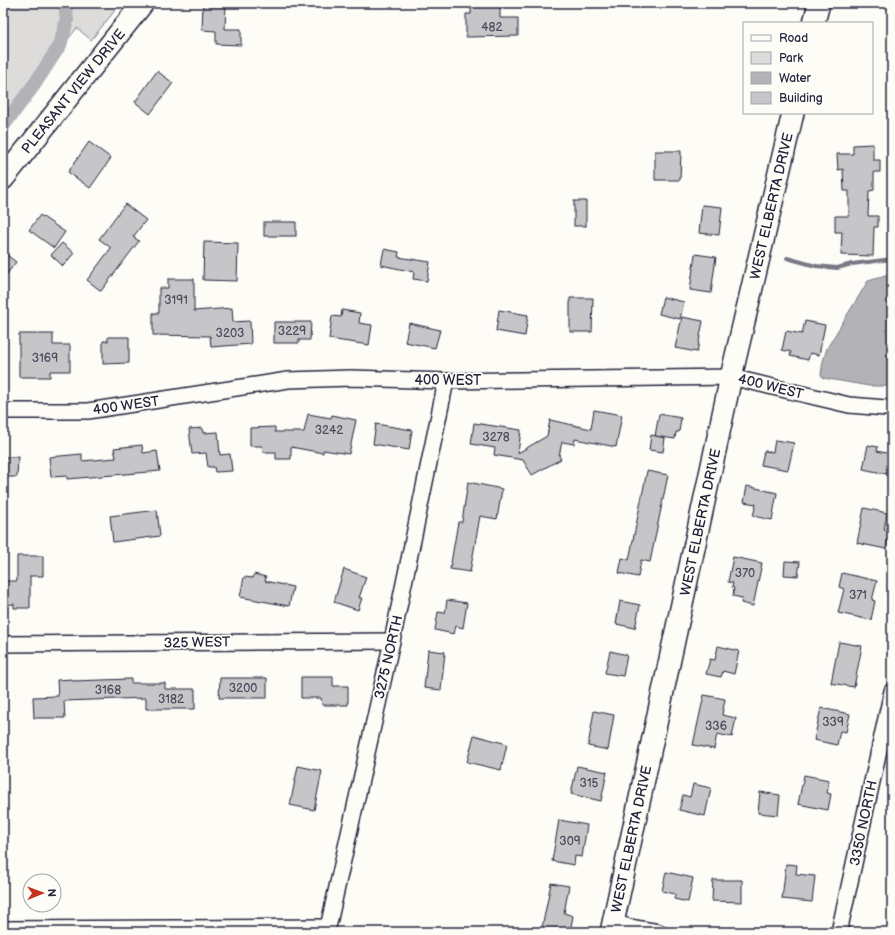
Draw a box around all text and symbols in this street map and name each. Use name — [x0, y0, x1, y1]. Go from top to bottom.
house number: 482 — [481, 20, 503, 35]
legend — [743, 22, 873, 114]
street label: PLEASANT VIEW DRIVE — [18, 26, 129, 157]
text: Road — [779, 31, 808, 46]
text: Park — [779, 51, 803, 66]
text: Water — [779, 71, 811, 86]
text: Building — [779, 91, 823, 106]
street label: WEST ELBERTA DRIVE — [746, 131, 797, 281]
house number: 3191 — [164, 293, 188, 308]
house number: 3229 — [278, 324, 306, 339]
house number: 3203 — [216, 326, 244, 341]
house number: 3169 — [32, 351, 58, 366]
street label: 400 WEST — [736, 370, 806, 403]
street label: 400 WEST — [415, 372, 482, 389]
street label: 400 WEST — [92, 392, 161, 419]
house number: 3242 — [315, 423, 343, 438]
house number: 3278 — [482, 430, 510, 445]
street label: WEST ELBERTA DRIVE — [677, 447, 724, 597]
house number: 370 — [735, 566, 755, 581]
house number: 371 — [849, 588, 867, 603]
street label: 3275 NORTH — [371, 614, 406, 701]
street label: 325 WEST — [163, 633, 231, 652]
house number: 3200 — [229, 681, 257, 696]
house number: 3168 — [95, 683, 121, 698]
house number: 3182 — [158, 692, 184, 707]
house number: 339 — [822, 715, 844, 730]
house number: 336 — [705, 719, 727, 734]
street label: WEST ELBERTA DRIVE — [608, 764, 655, 914]
house number: 315 — [580, 776, 599, 791]
street label: 3350 NORTH — [846, 779, 881, 867]
house number: 309 — [559, 834, 581, 849]
north arrow — [22, 873, 62, 913]
text: N — [45, 889, 58, 897]

